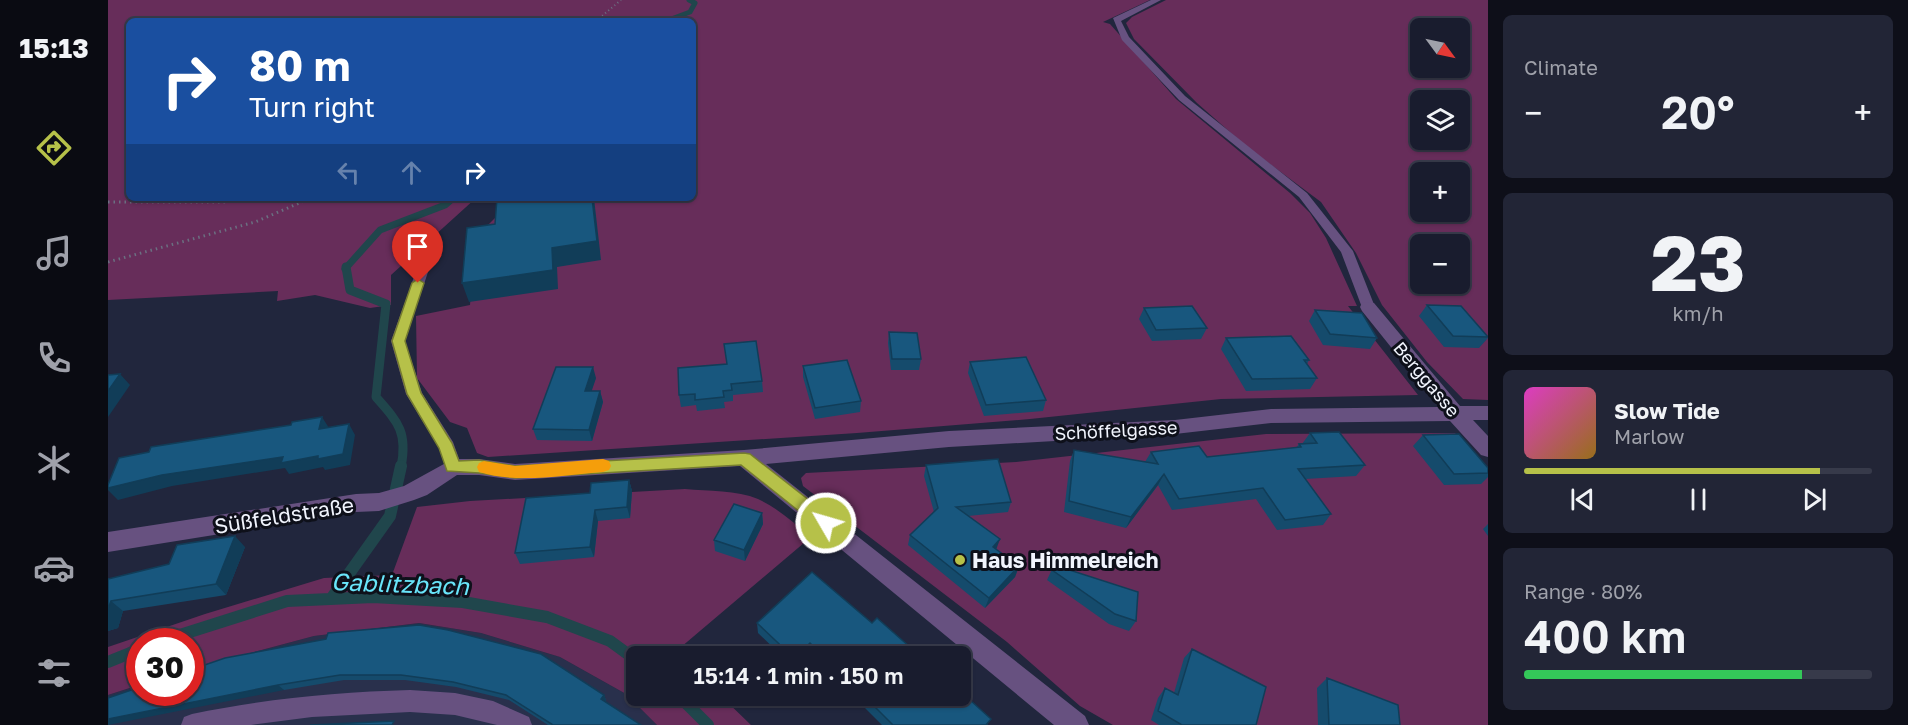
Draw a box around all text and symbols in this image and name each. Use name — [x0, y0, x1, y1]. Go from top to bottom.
north arrow — [1410, 18, 1470, 78]
map controls — [1410, 18, 1470, 294]
text: 15:13 — [19, 32, 89, 64]
text: 80 m — [249, 40, 350, 90]
icon: right — [150, 42, 228, 120]
text: Climate — [1524, 55, 1598, 79]
text: 20° — [1661, 85, 1735, 139]
button: layers — [1410, 90, 1470, 150]
text: Turn right — [249, 91, 375, 123]
text: − — [1524, 93, 1542, 132]
text: + — [1854, 93, 1872, 132]
icon: directions — [33, 127, 75, 169]
icon: left — [332, 156, 365, 189]
icon: ahead — [395, 156, 428, 189]
icon: right — [458, 156, 491, 189]
button: + — [1410, 162, 1470, 222]
text: 23 — [1650, 215, 1746, 308]
pin — [392, 221, 443, 283]
icon: arrive — [401, 230, 434, 263]
icon: music — [33, 232, 75, 274]
button: − — [1410, 234, 1470, 294]
text: km/h — [1673, 301, 1723, 325]
icon: phone — [33, 337, 75, 379]
street label: Berggasse — [1389, 337, 1465, 421]
text: Slow Tide — [1614, 397, 1720, 424]
street label: Schöffelgasse — [1054, 416, 1178, 444]
text: Marlow — [1614, 424, 1685, 448]
icon: climate — [33, 442, 75, 484]
icon: previous — [1566, 483, 1599, 516]
icon: pause — [1682, 483, 1715, 516]
icon: next — [1798, 483, 1831, 516]
street label: Süßfeldstraße — [212, 491, 356, 539]
position arrow — [794, 491, 858, 555]
icon: car — [33, 547, 75, 589]
place label: Haus Himmelreich — [972, 547, 1158, 573]
marker: Haus Himmelreich — [953, 553, 967, 567]
water label: Gablitzbach — [331, 566, 471, 600]
text: Range · 80% — [1524, 579, 1642, 603]
text: 400 km — [1524, 609, 1686, 663]
speed limit sign: 30 — [126, 628, 204, 706]
icon: filters — [33, 652, 75, 694]
text: 15:14 · 1 min · 150 m — [694, 662, 903, 689]

